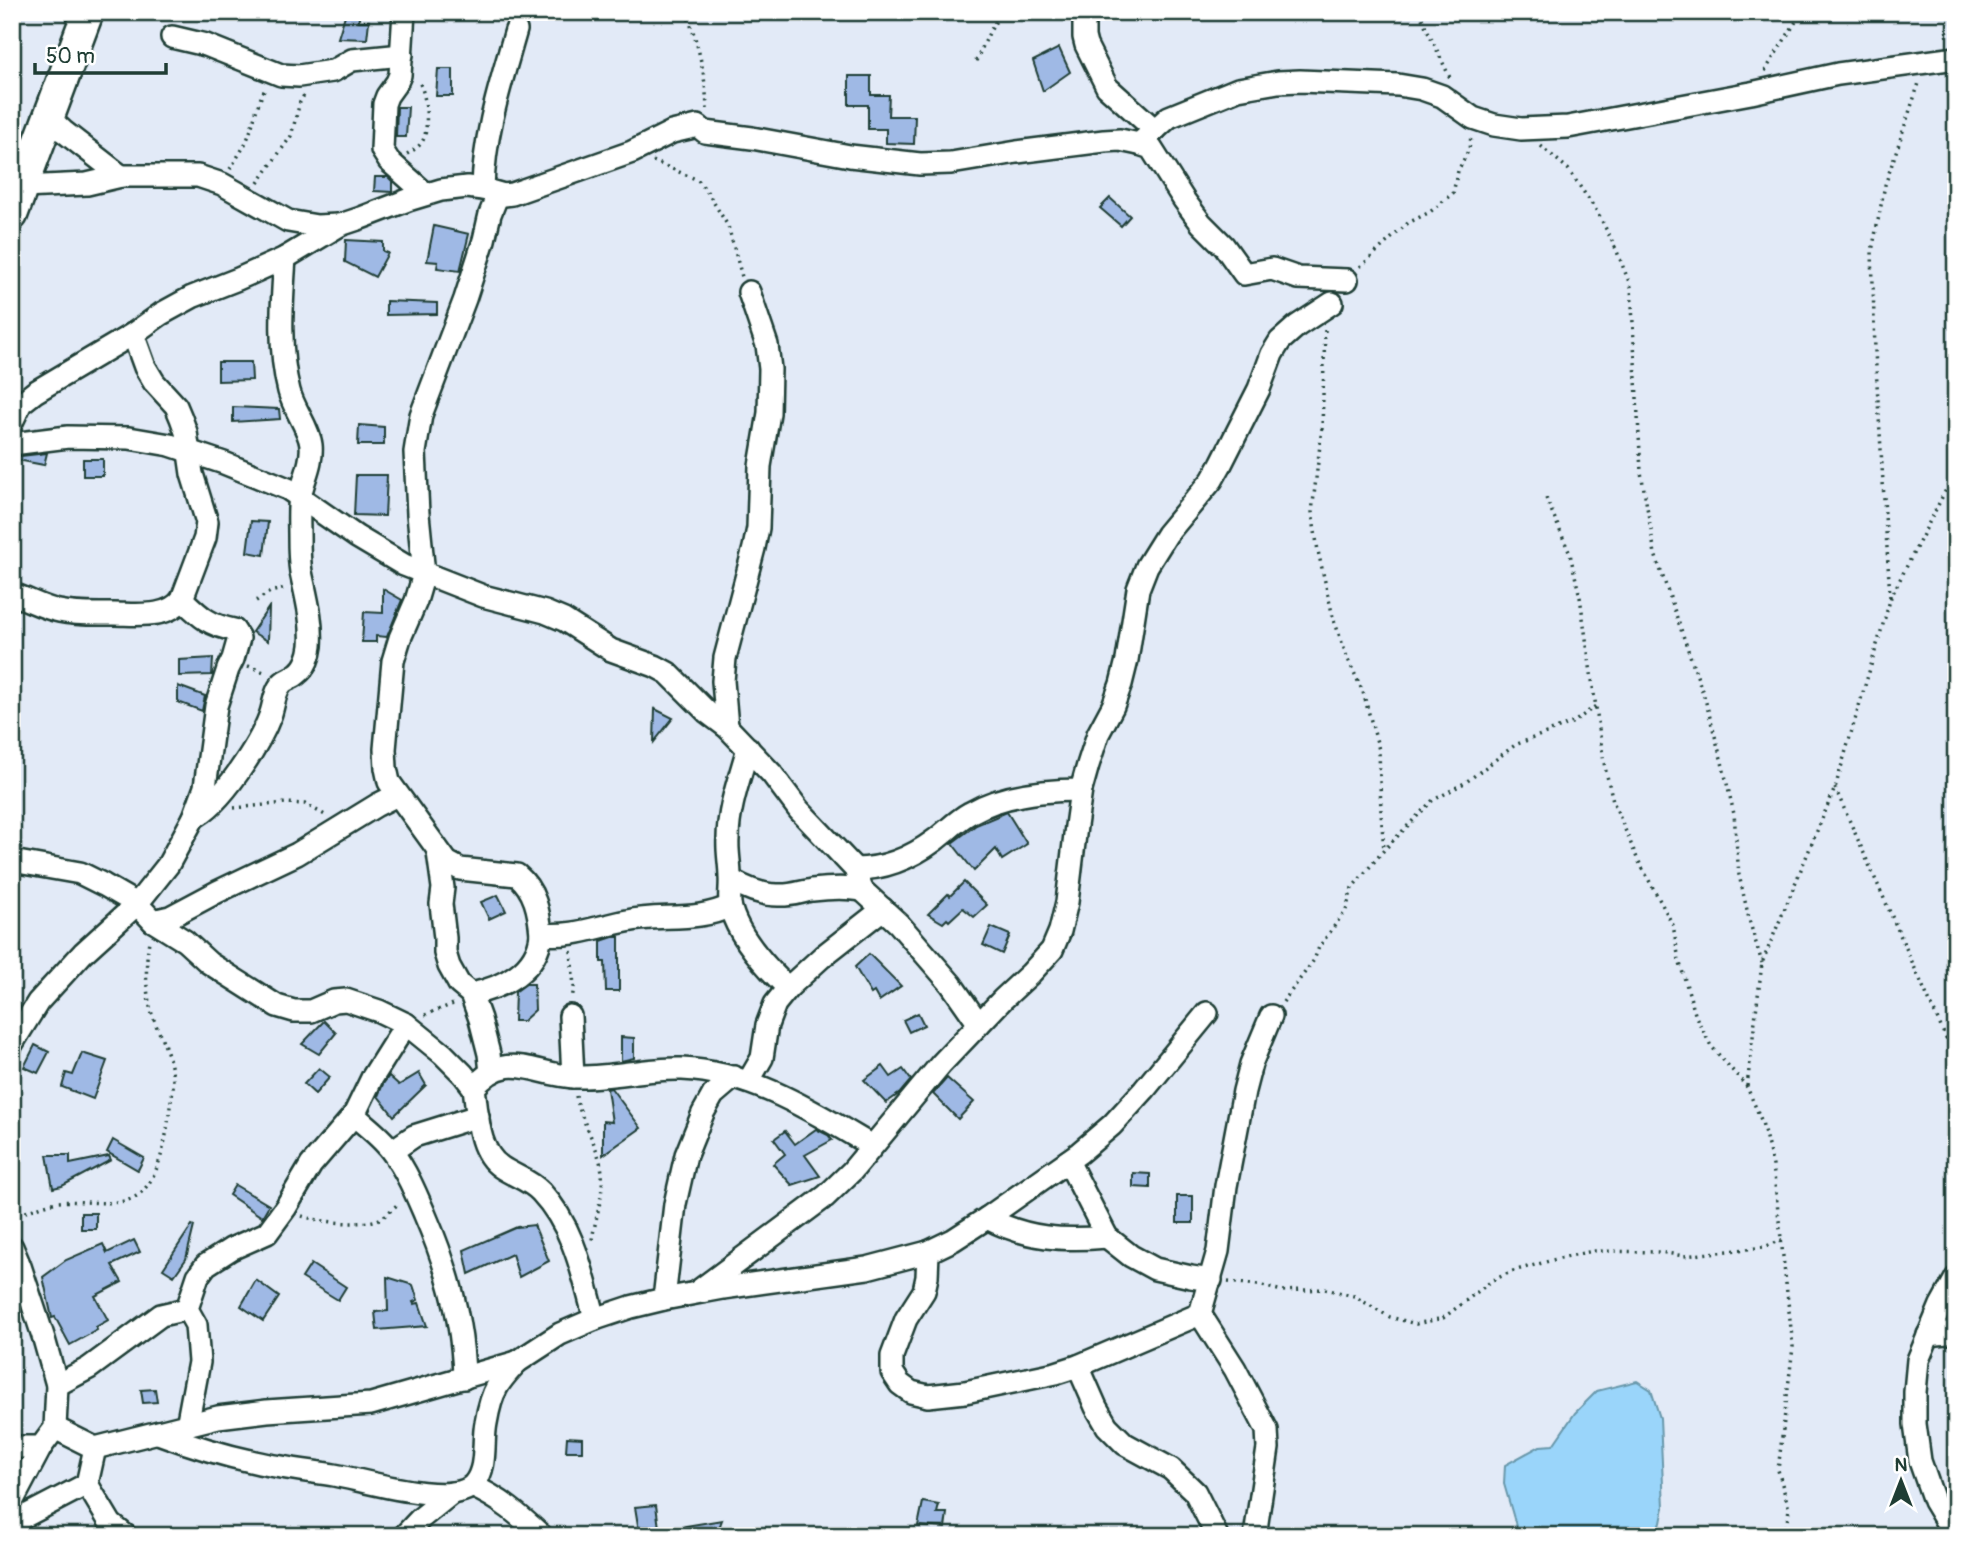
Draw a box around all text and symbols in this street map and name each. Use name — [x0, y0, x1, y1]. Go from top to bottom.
scale bar — [35, 32, 166, 76]
text: 50 m — [46, 43, 95, 70]
north arrow — [1867, 1446, 1937, 1516]
text: N — [1895, 1453, 1908, 1477]

